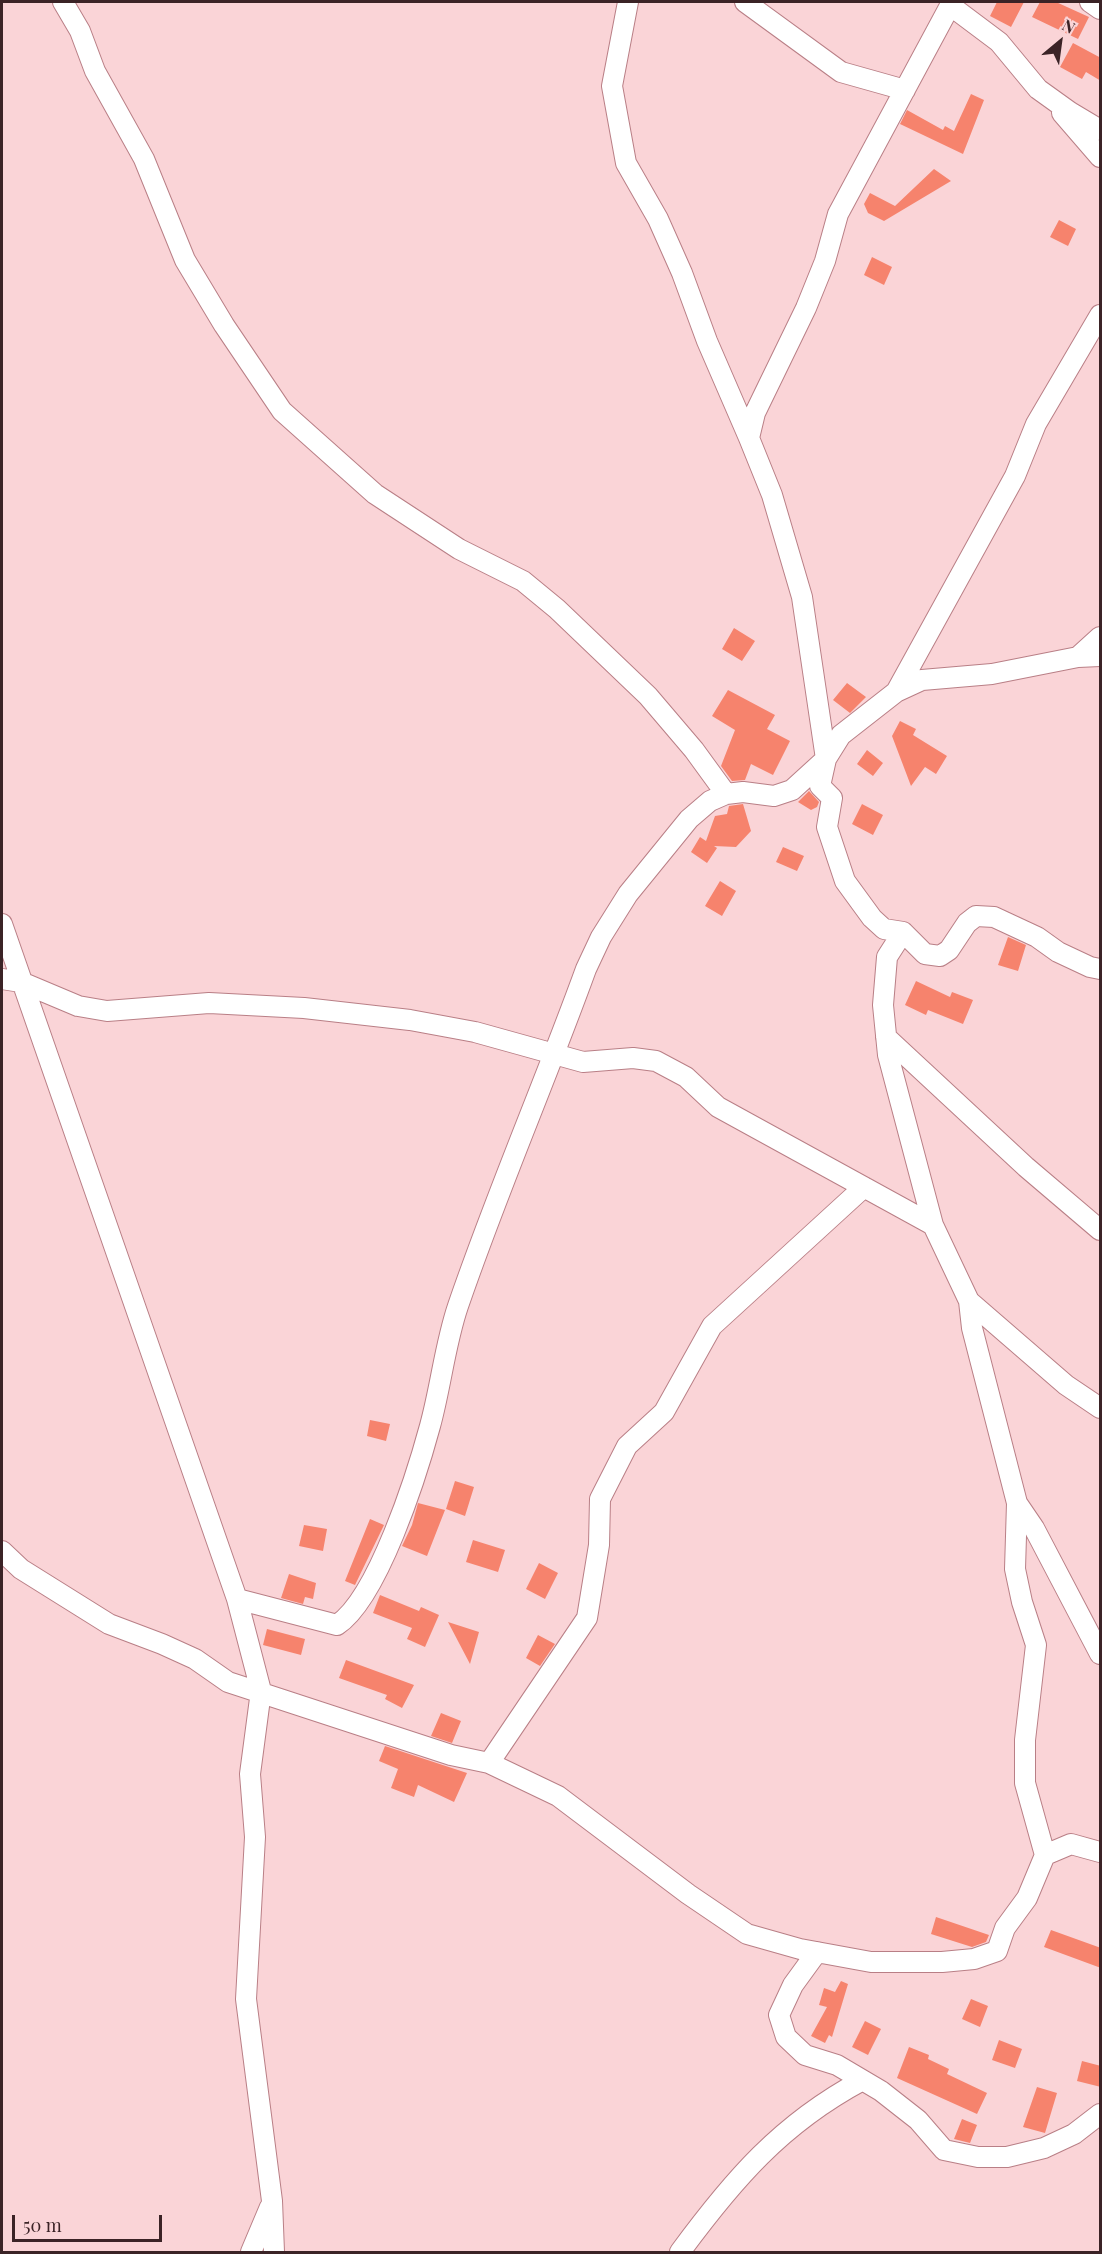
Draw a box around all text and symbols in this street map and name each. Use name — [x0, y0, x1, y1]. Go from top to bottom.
north arrow — [1030, 12, 1090, 72]
text: N — [1059, 14, 1079, 38]
scale bar — [15, 2203, 165, 2241]
text: 50 m — [23, 2213, 62, 2237]

